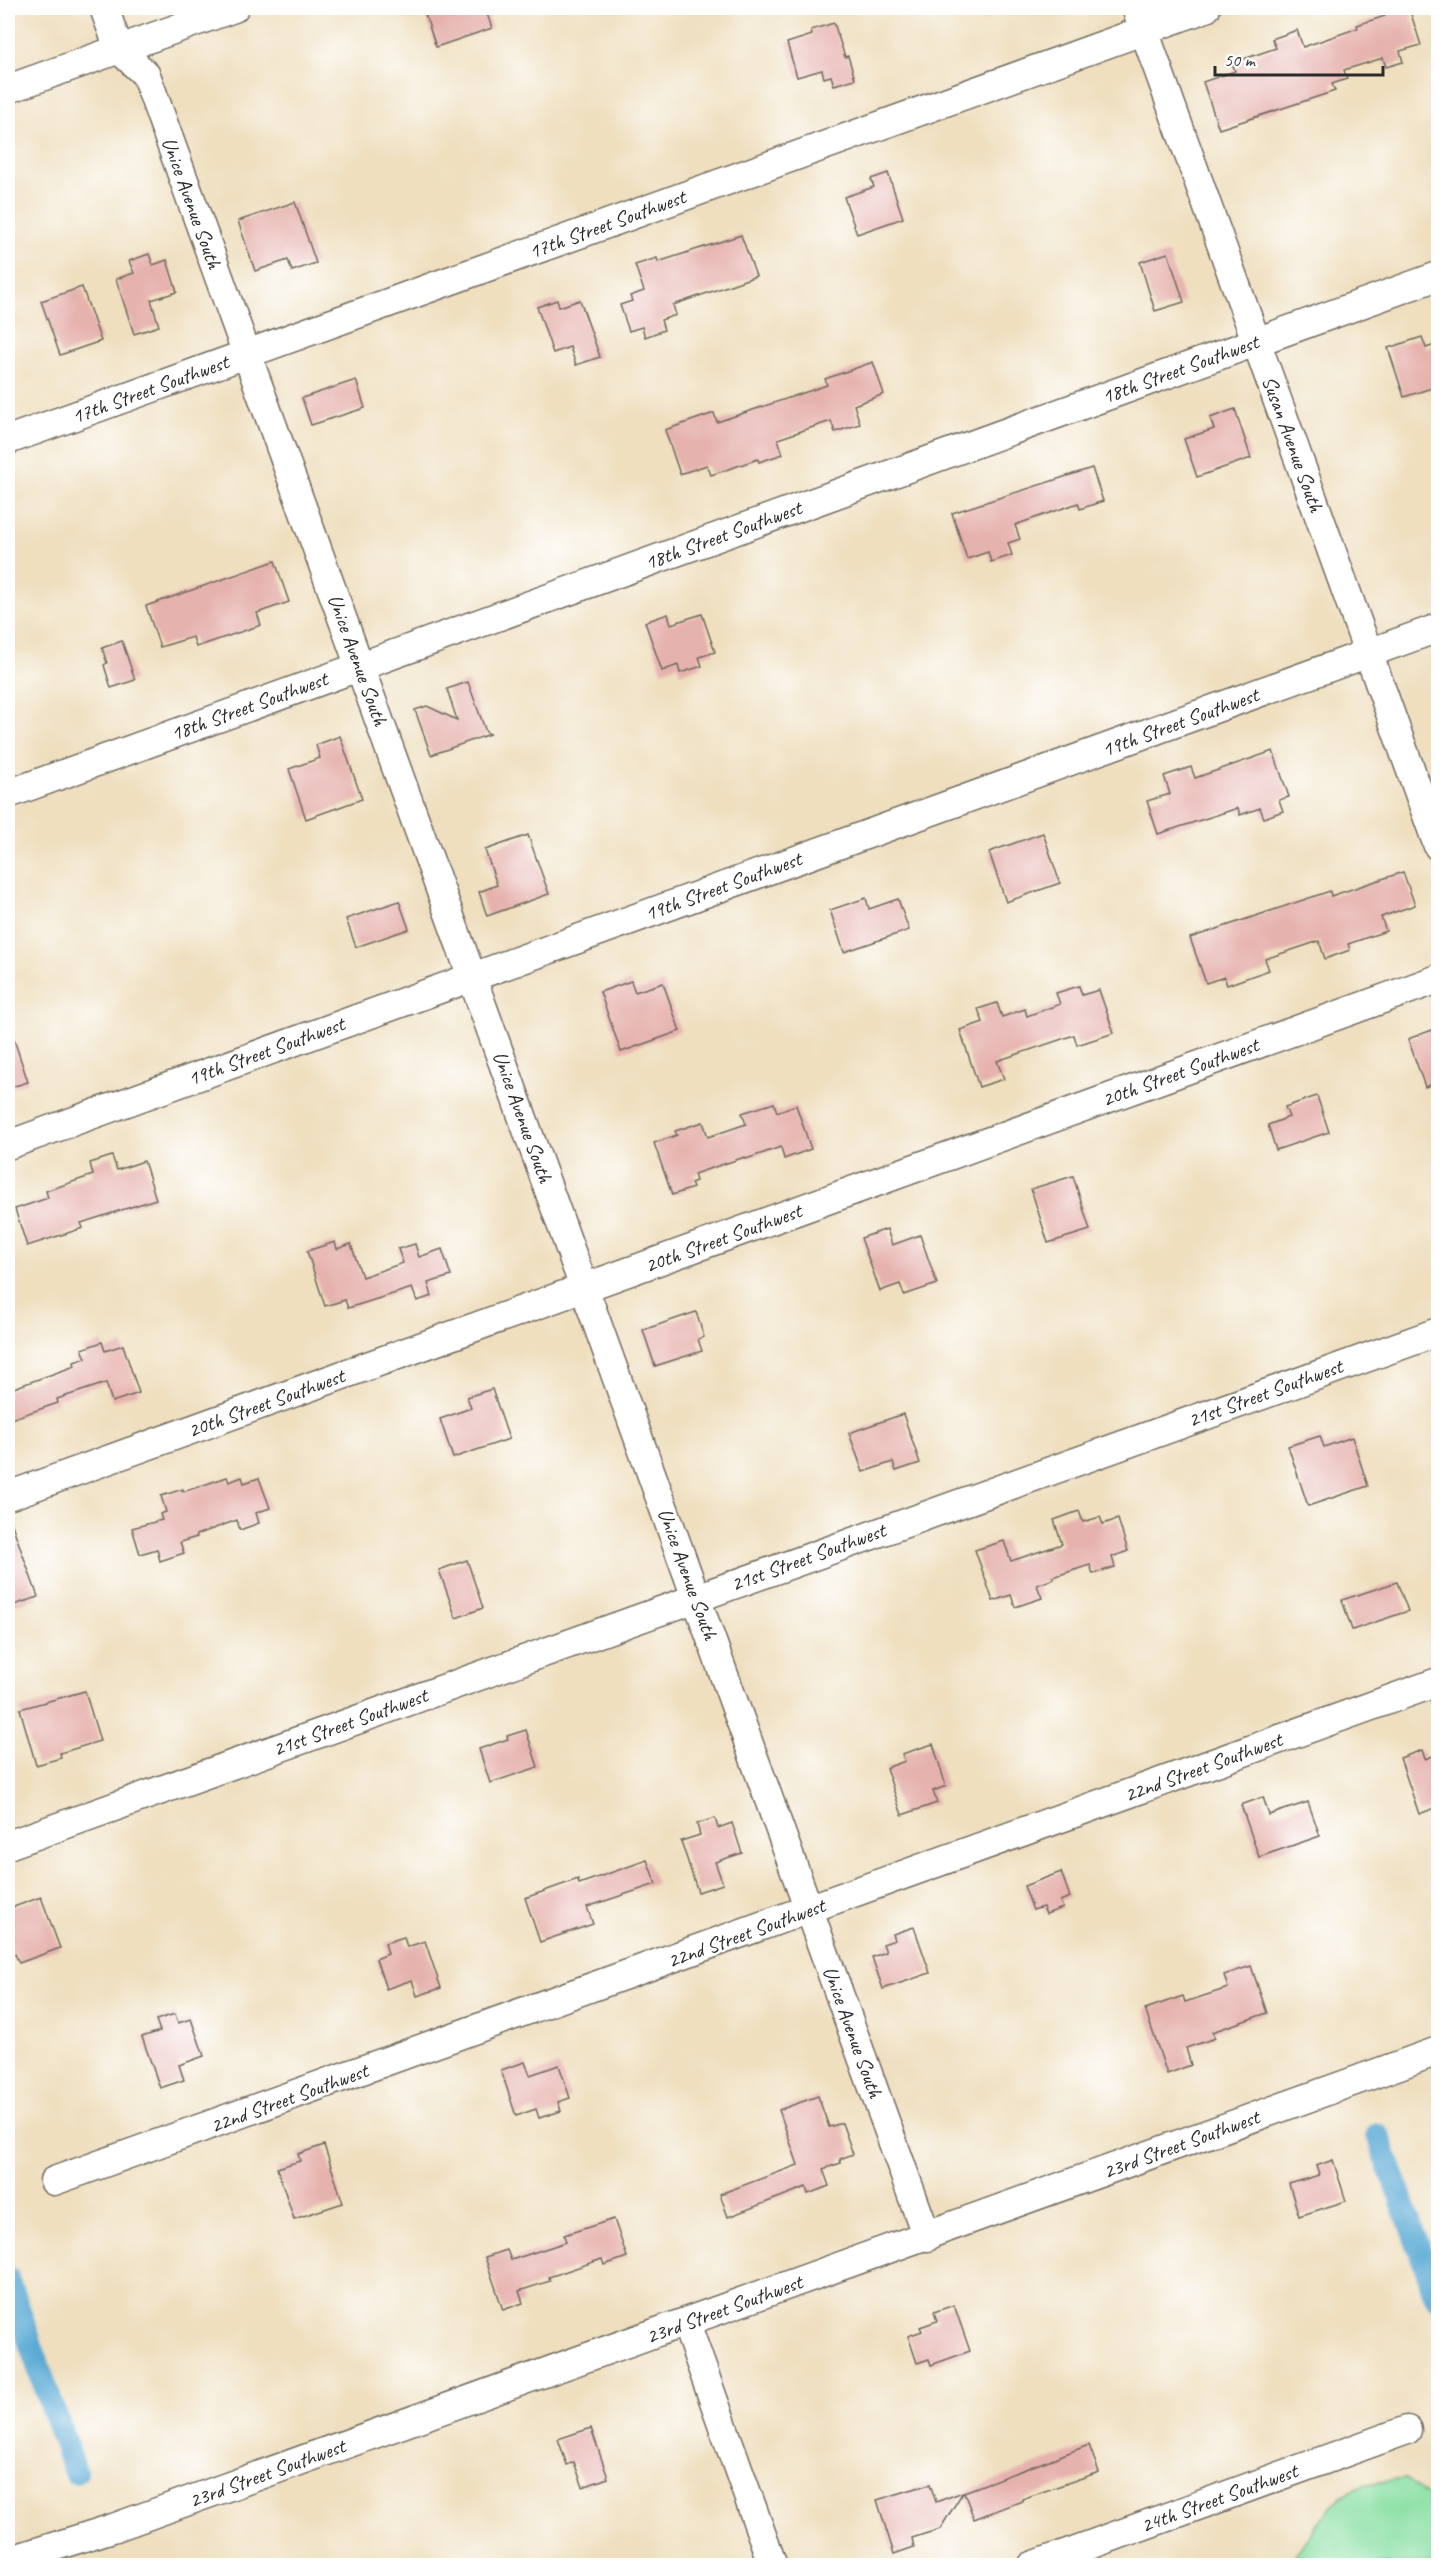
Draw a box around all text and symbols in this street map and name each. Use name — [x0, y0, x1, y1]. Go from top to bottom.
scale bar — [1215, 39, 1383, 77]
text: 50 m — [1224, 49, 1257, 71]
street label: Unice Avenue South — [156, 134, 228, 274]
street label: 17th Street Southwest — [525, 183, 691, 264]
street label: 18th Street Southwest — [1098, 328, 1264, 409]
street label: 17th Street Southwest — [68, 348, 234, 429]
street label: Susan Avenue South — [1256, 372, 1330, 517]
street label: 18th Street Southwest — [641, 494, 807, 575]
street label: Unice Avenue South — [322, 591, 394, 731]
street label: 18th Street Southwest — [167, 665, 333, 746]
street label: 19th Street Southwest — [1098, 681, 1264, 762]
street label: 19th Street Southwest — [641, 845, 807, 926]
street label: 19th Street Southwest — [184, 1010, 350, 1091]
street label: 20th Street Southwest — [1098, 1031, 1264, 1112]
street label: Unice Avenue South — [487, 1048, 559, 1188]
street label: 20th Street Southwest — [641, 1197, 807, 1278]
street label: 21st Street Southwest — [1184, 1352, 1348, 1433]
street label: 20th Street Southwest — [184, 1362, 350, 1443]
street label: Unice Avenue South — [652, 1505, 724, 1645]
street label: 21st Street Southwest — [727, 1516, 891, 1597]
street label: 21st Street Southwest — [269, 1681, 433, 1762]
street label: 22nd Street Southwest — [1121, 1726, 1287, 1808]
street label: 22nd Street Southwest — [664, 1892, 830, 1974]
street label: Unice Avenue South — [817, 1963, 889, 2103]
street label: 22nd Street Southwest — [207, 2057, 373, 2139]
street label: 23rd Street Southwest — [1099, 2103, 1264, 2184]
street label: 23rd Street Southwest — [642, 2268, 807, 2349]
street label: 23rd Street Southwest — [185, 2432, 350, 2513]
street label: 24th Street Southwest — [1137, 2457, 1303, 2538]

